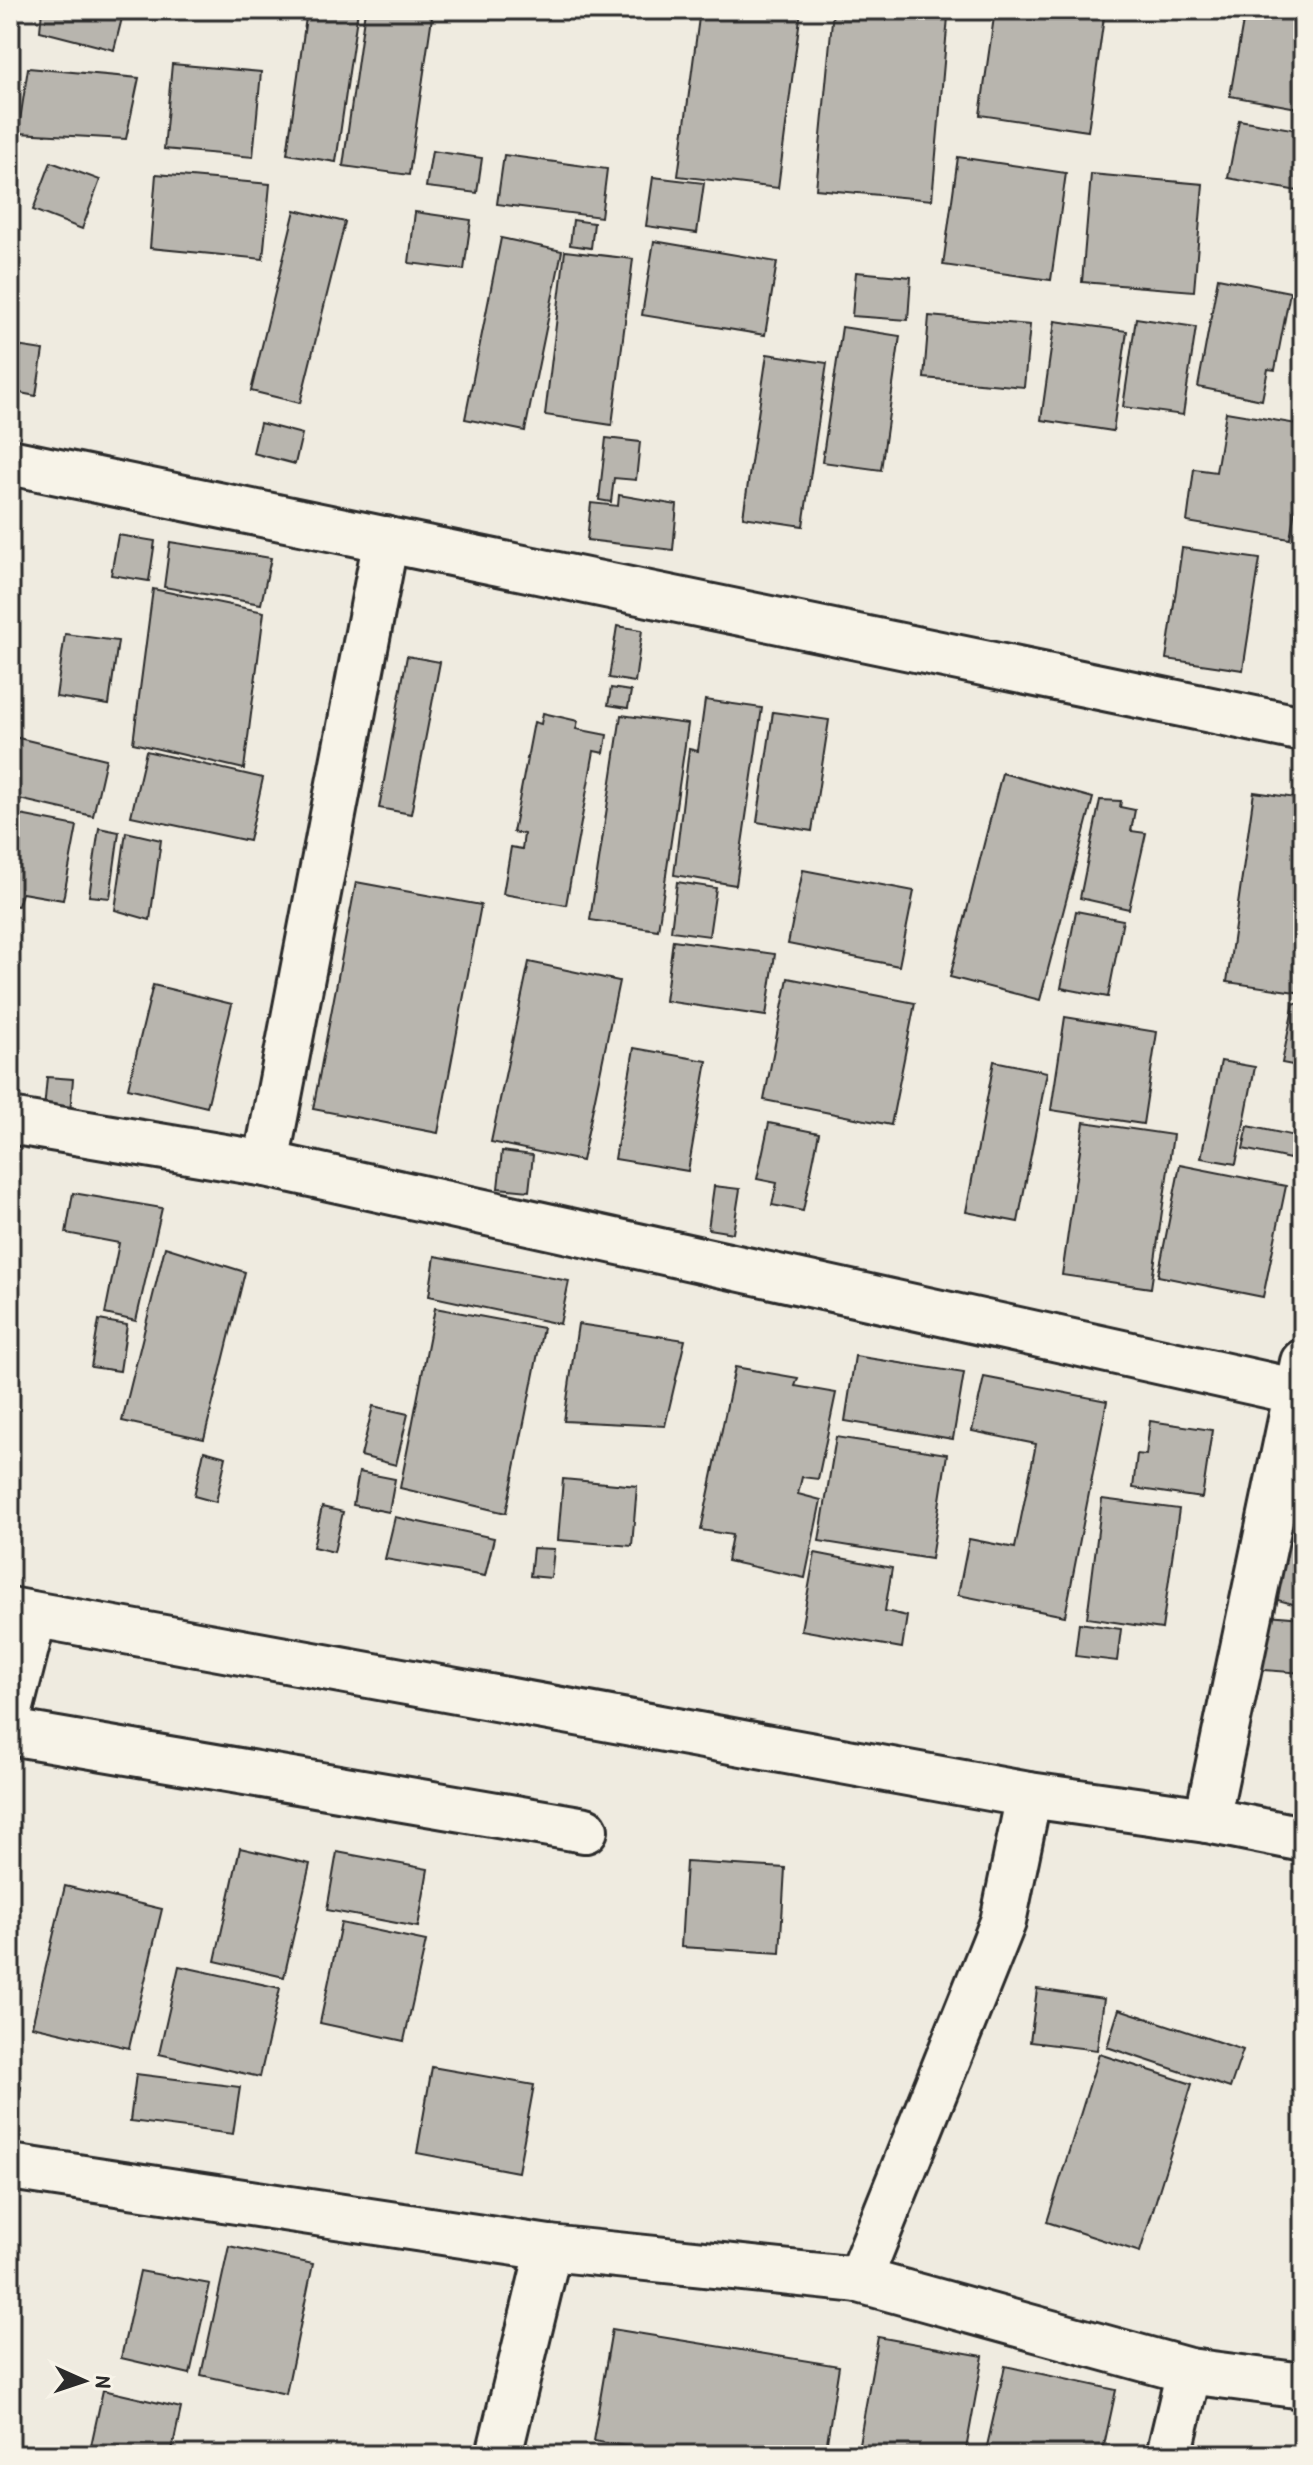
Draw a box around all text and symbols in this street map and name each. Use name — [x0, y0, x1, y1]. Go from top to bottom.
north arrow — [44, 2341, 124, 2421]
text: N — [89, 2375, 119, 2389]

